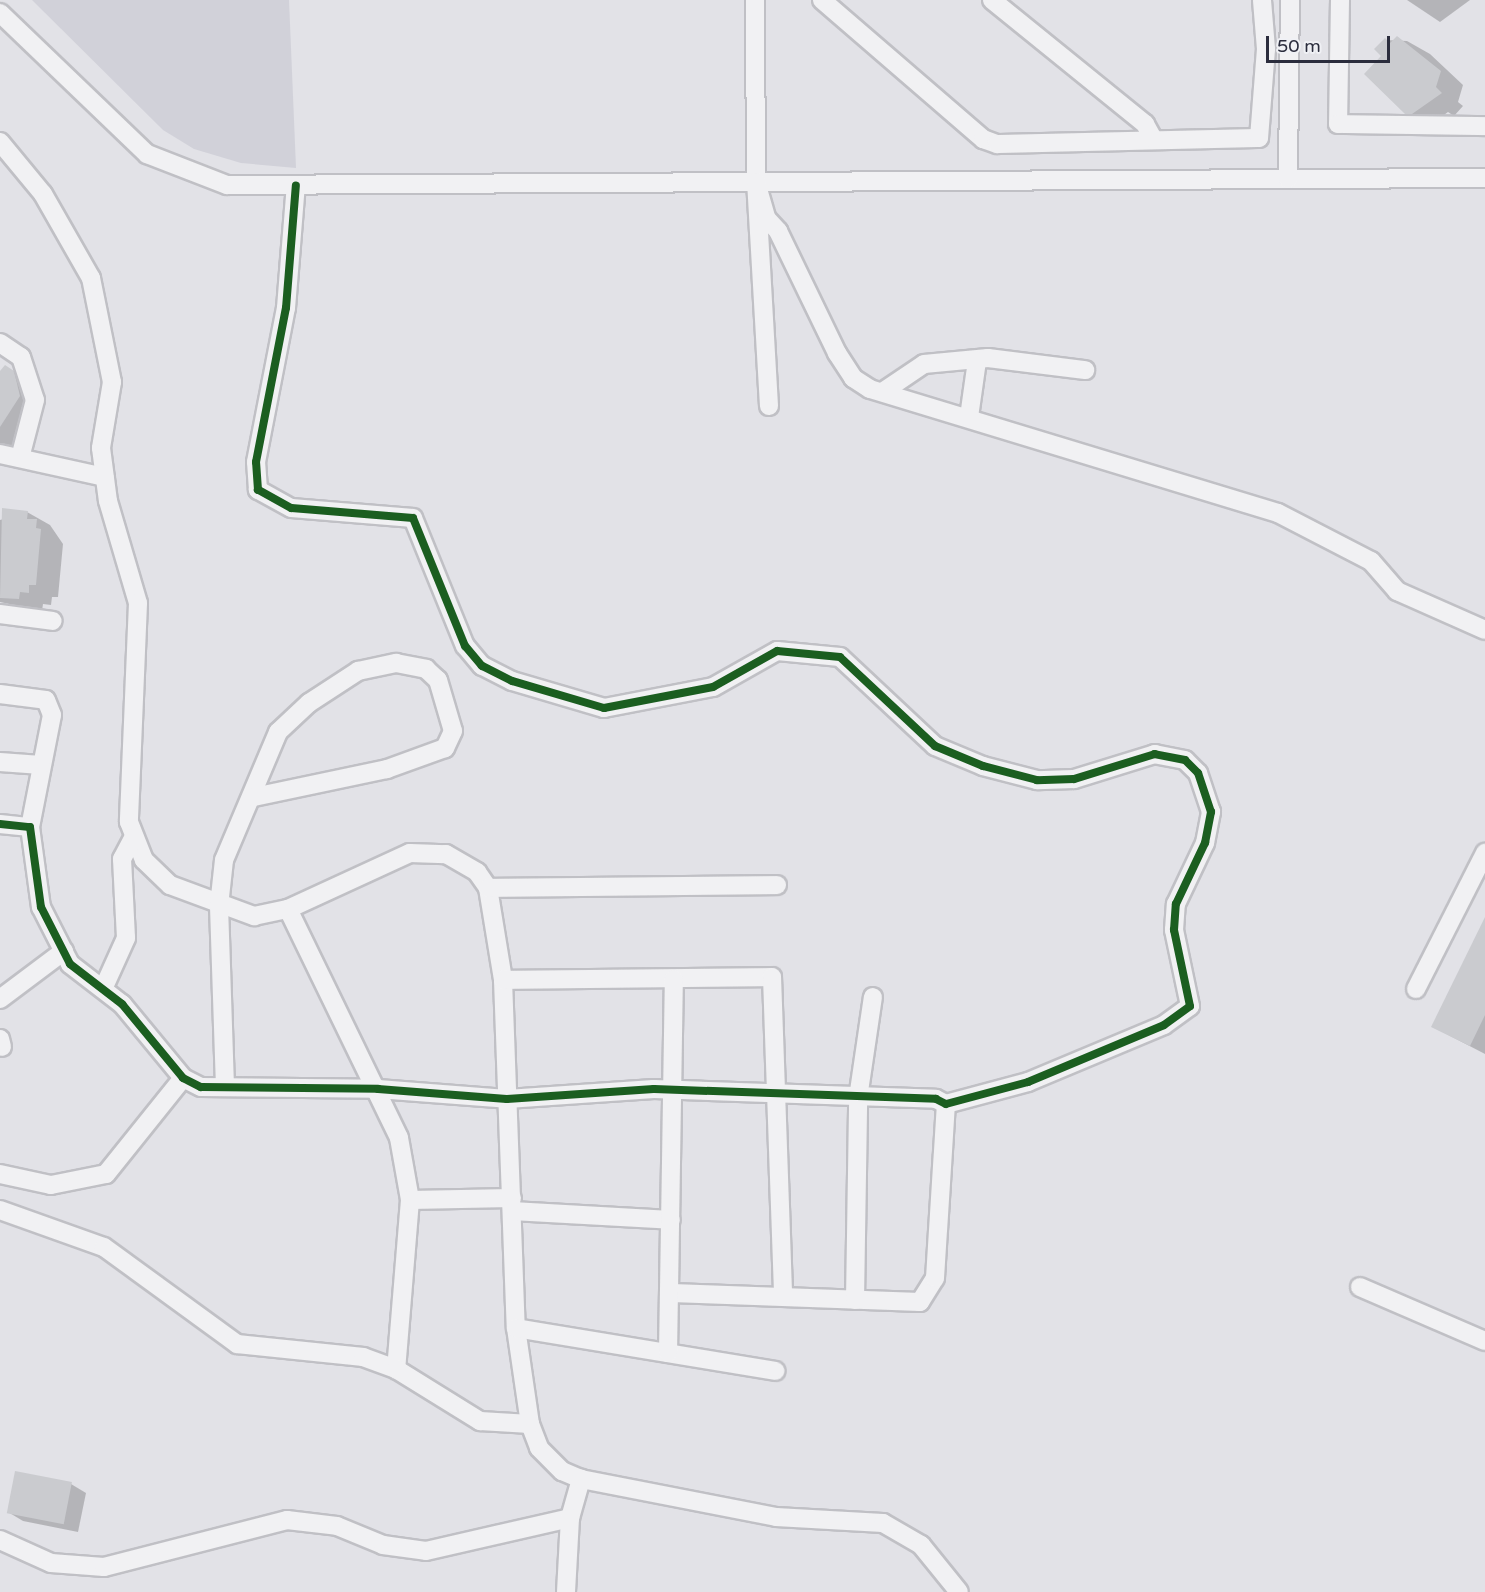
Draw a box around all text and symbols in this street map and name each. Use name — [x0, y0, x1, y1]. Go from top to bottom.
scale bar — [1269, 24, 1394, 62]
text: 50 m — [1277, 35, 1321, 57]

